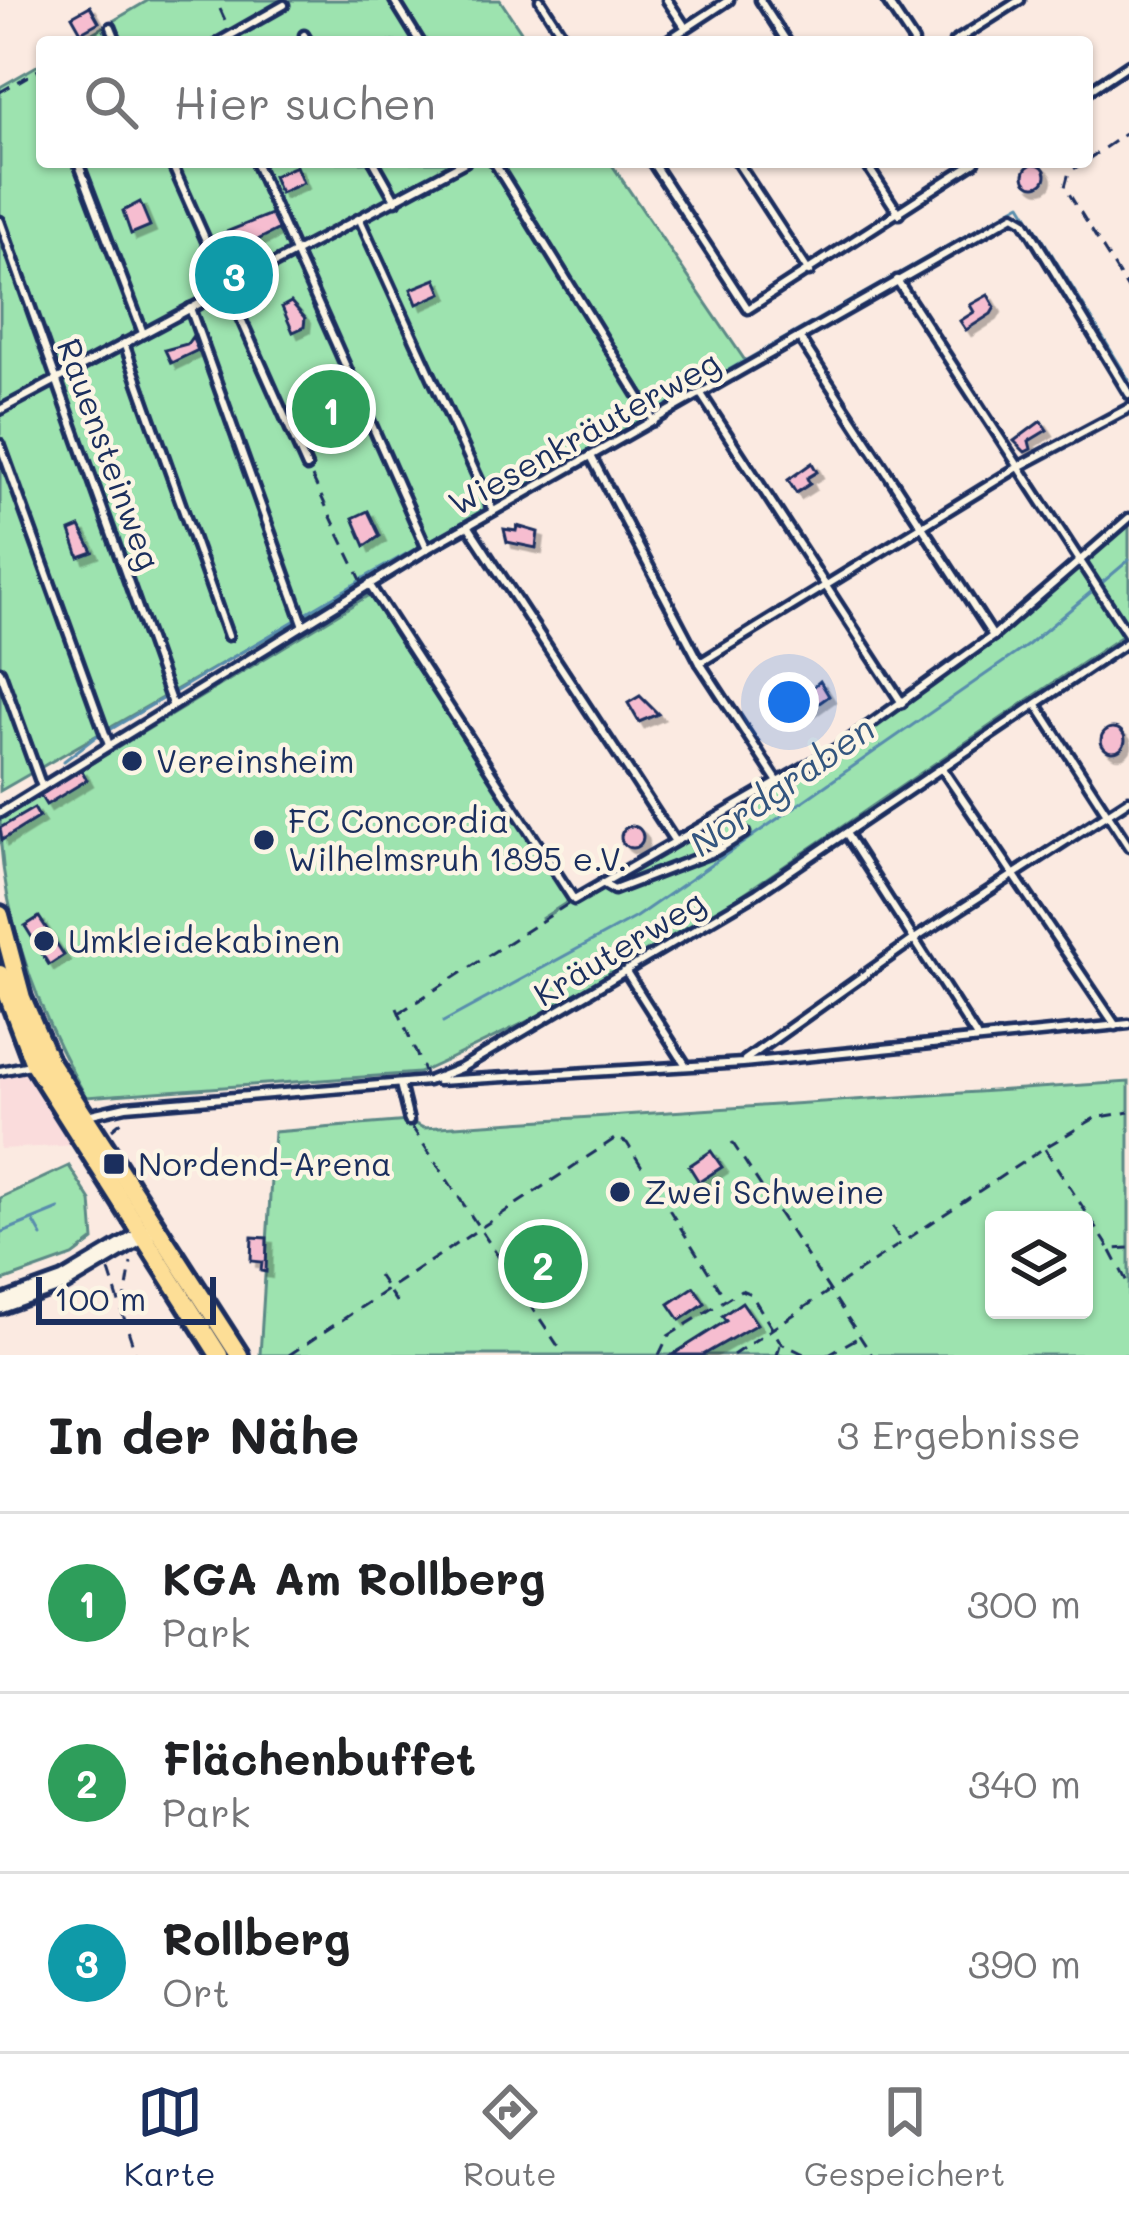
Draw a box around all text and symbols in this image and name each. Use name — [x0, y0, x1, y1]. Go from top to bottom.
search box — [36, 36, 1093, 168]
icon: search — [78, 69, 144, 135]
text: Hier suchen — [174, 73, 436, 131]
pin: 3 — [195, 230, 273, 320]
street label: Rauensteinweg — [49, 332, 172, 575]
street label: Wiesenkräuterweg — [440, 339, 726, 524]
pin: 1 — [292, 364, 370, 454]
your location — [759, 672, 819, 732]
water label: Nordgraben — [679, 704, 883, 866]
place label: Vereinsheim — [156, 738, 355, 781]
marker: Vereinsheim — [119, 748, 145, 774]
place label: FC Concordia Wilhelmsruh 1895 e.V. — [288, 798, 627, 879]
marker: FC Concordia Wilhelmsruh 1895 e.V. — [251, 827, 277, 853]
street label: Kräuterweg — [525, 879, 712, 1015]
place label: Umkleidekabinen — [68, 918, 340, 961]
marker: Umkleidekabinen — [31, 928, 57, 954]
place label: Nordend-Arena — [138, 1141, 392, 1184]
marker: Nordend-Arena — [101, 1151, 127, 1177]
place label: Zwei Schweine — [644, 1169, 884, 1212]
marker: Zwei Schweine — [607, 1179, 633, 1205]
map controls — [985, 1211, 1093, 1319]
button: layers — [985, 1211, 1093, 1319]
pin: 2 — [504, 1219, 582, 1309]
scale bar — [36, 1271, 216, 1324]
text: 100 m — [54, 1276, 146, 1319]
text: In der Nähe — [48, 1400, 359, 1467]
text: 3 Ergebnisse — [837, 1408, 1081, 1459]
text: KGA Am Rollberg — [162, 1548, 546, 1606]
text: 1 — [78, 1577, 96, 1628]
text: 300 m — [966, 1577, 1081, 1628]
text: Park — [162, 1606, 250, 1657]
text: Flächenbuffet — [162, 1728, 476, 1786]
text: 2 — [76, 1757, 98, 1808]
text: 340 m — [968, 1757, 1081, 1808]
text: Park — [162, 1786, 250, 1837]
text: Rollberg — [162, 1908, 350, 1966]
text: 3 — [75, 1937, 99, 1988]
text: 390 m — [967, 1937, 1081, 1988]
text: Ort — [162, 1966, 230, 2017]
tab: Karte — [124, 2079, 216, 2194]
tab: Route — [463, 2079, 557, 2194]
tab: Gespeichert — [804, 2079, 1005, 2194]

